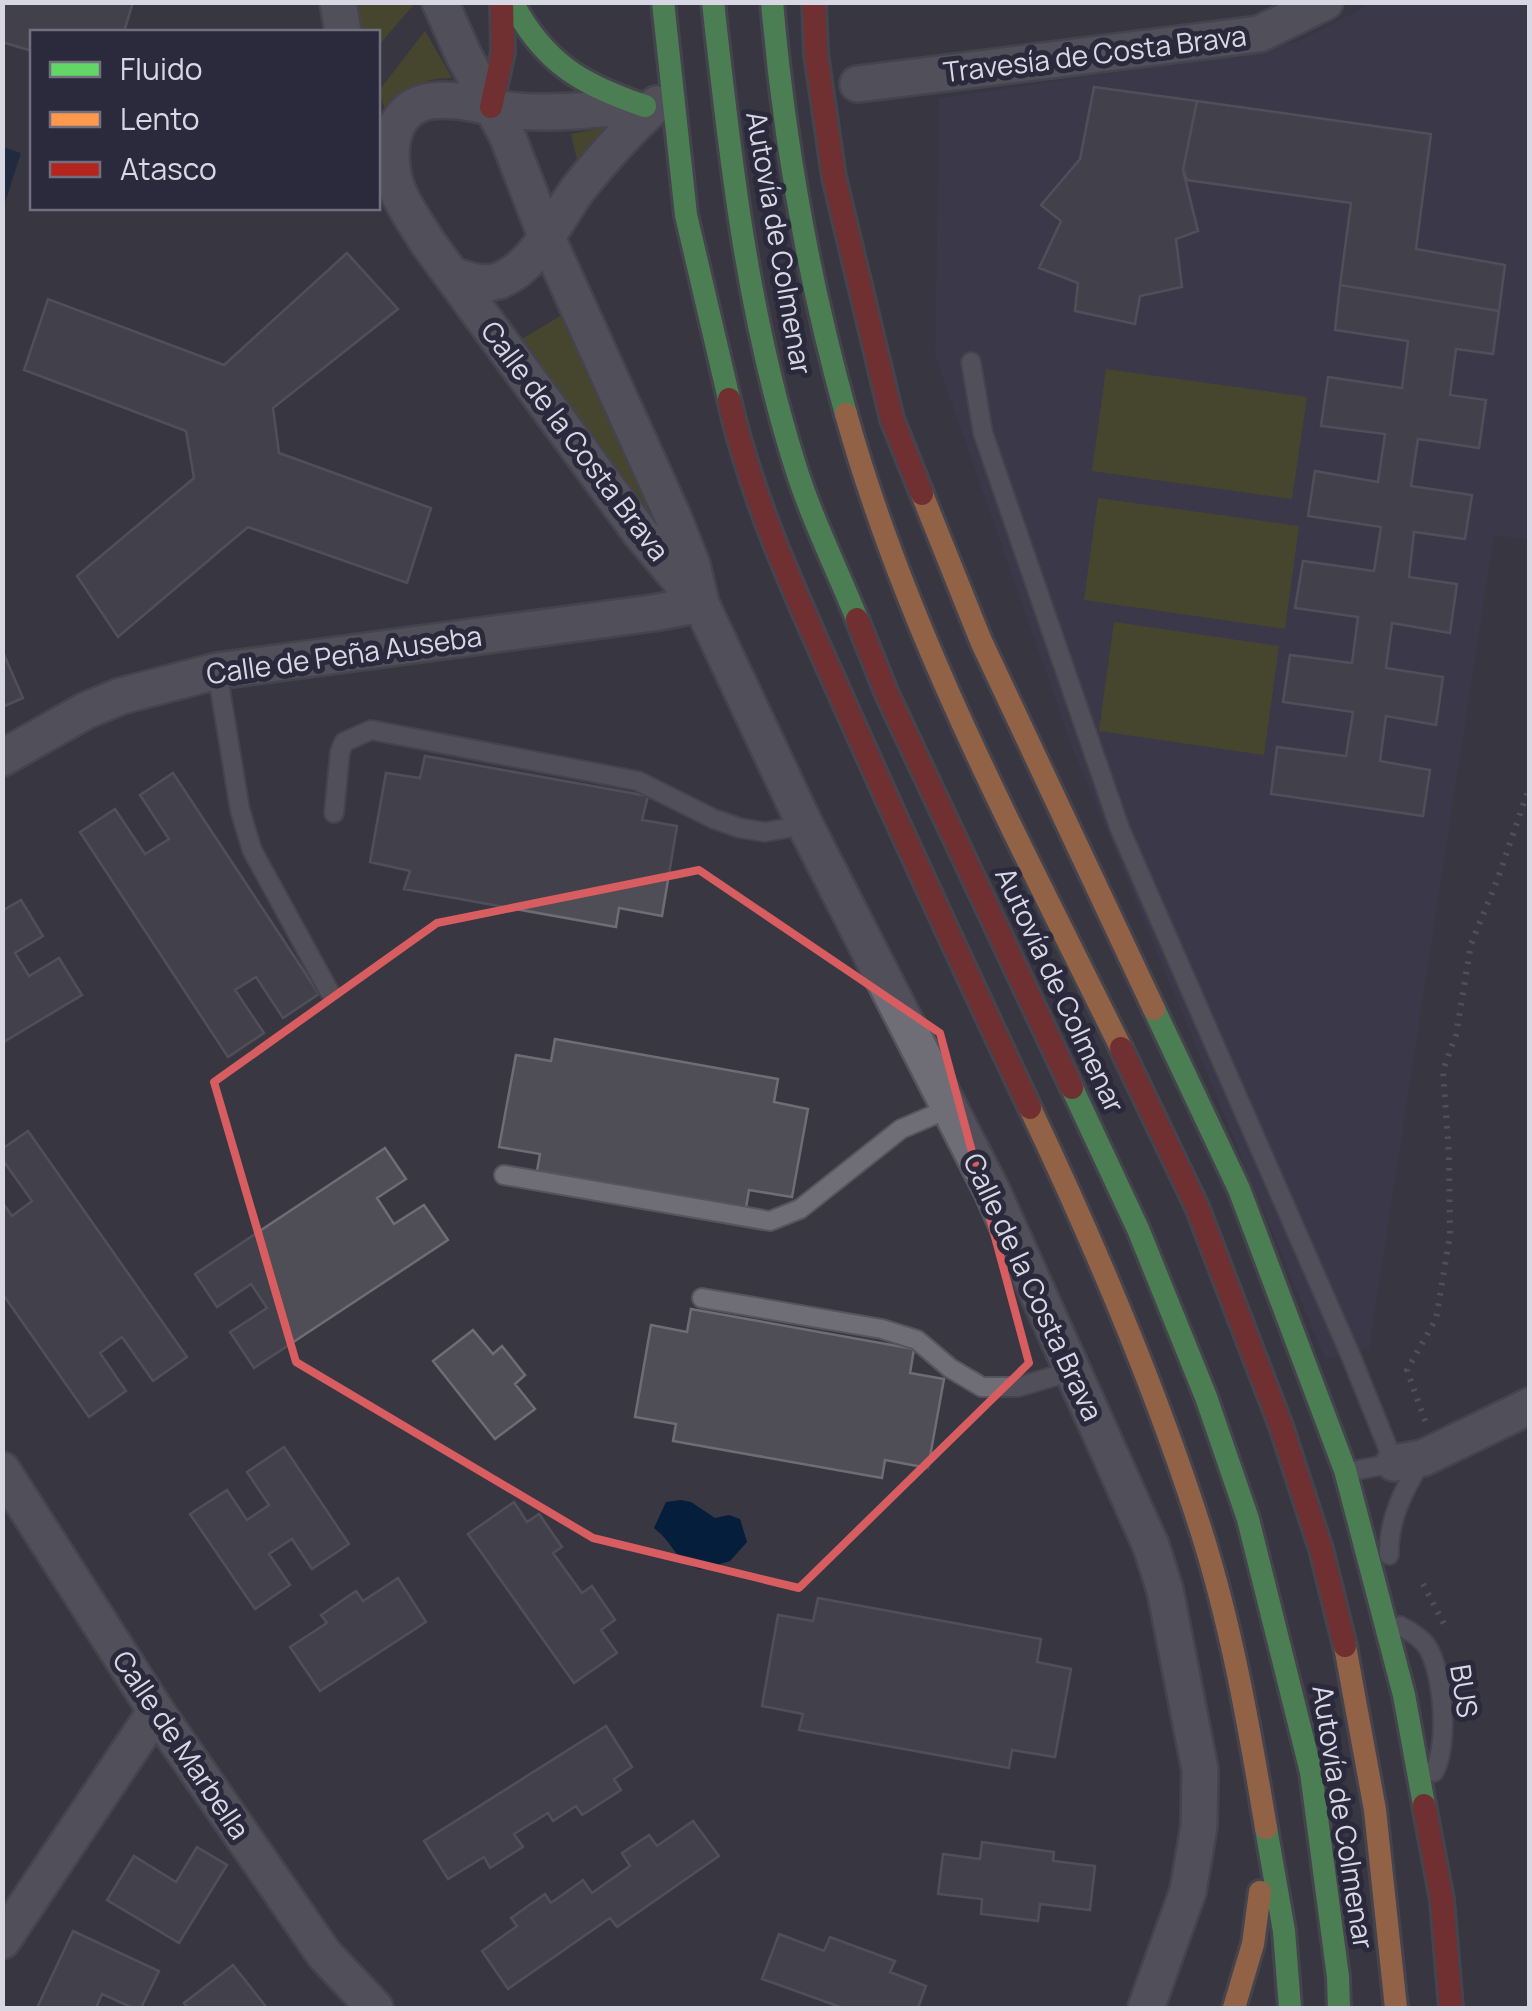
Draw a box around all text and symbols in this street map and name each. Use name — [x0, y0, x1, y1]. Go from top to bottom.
street label: Travesía de Costa Brava — [941, 16, 1249, 90]
legend — [30, 30, 380, 210]
text: Fluido — [120, 48, 202, 89]
text: Lento — [120, 98, 199, 139]
street label: Autovía de Colmenar — [738, 108, 822, 377]
text: Atasco — [120, 148, 217, 189]
street label: Calle de la Costa Brava — [473, 313, 679, 568]
street label: Calle de Peña Auseba — [204, 616, 484, 692]
street label: Autovía de Colmenar — [987, 861, 1134, 1118]
street label: Calle de la Costa Brava — [955, 1147, 1113, 1426]
street label: Calle de Marbella — [105, 1643, 259, 1846]
street label: BUS — [1442, 1662, 1488, 1720]
street label: Autovía de Colmenar — [1304, 1682, 1384, 1951]

